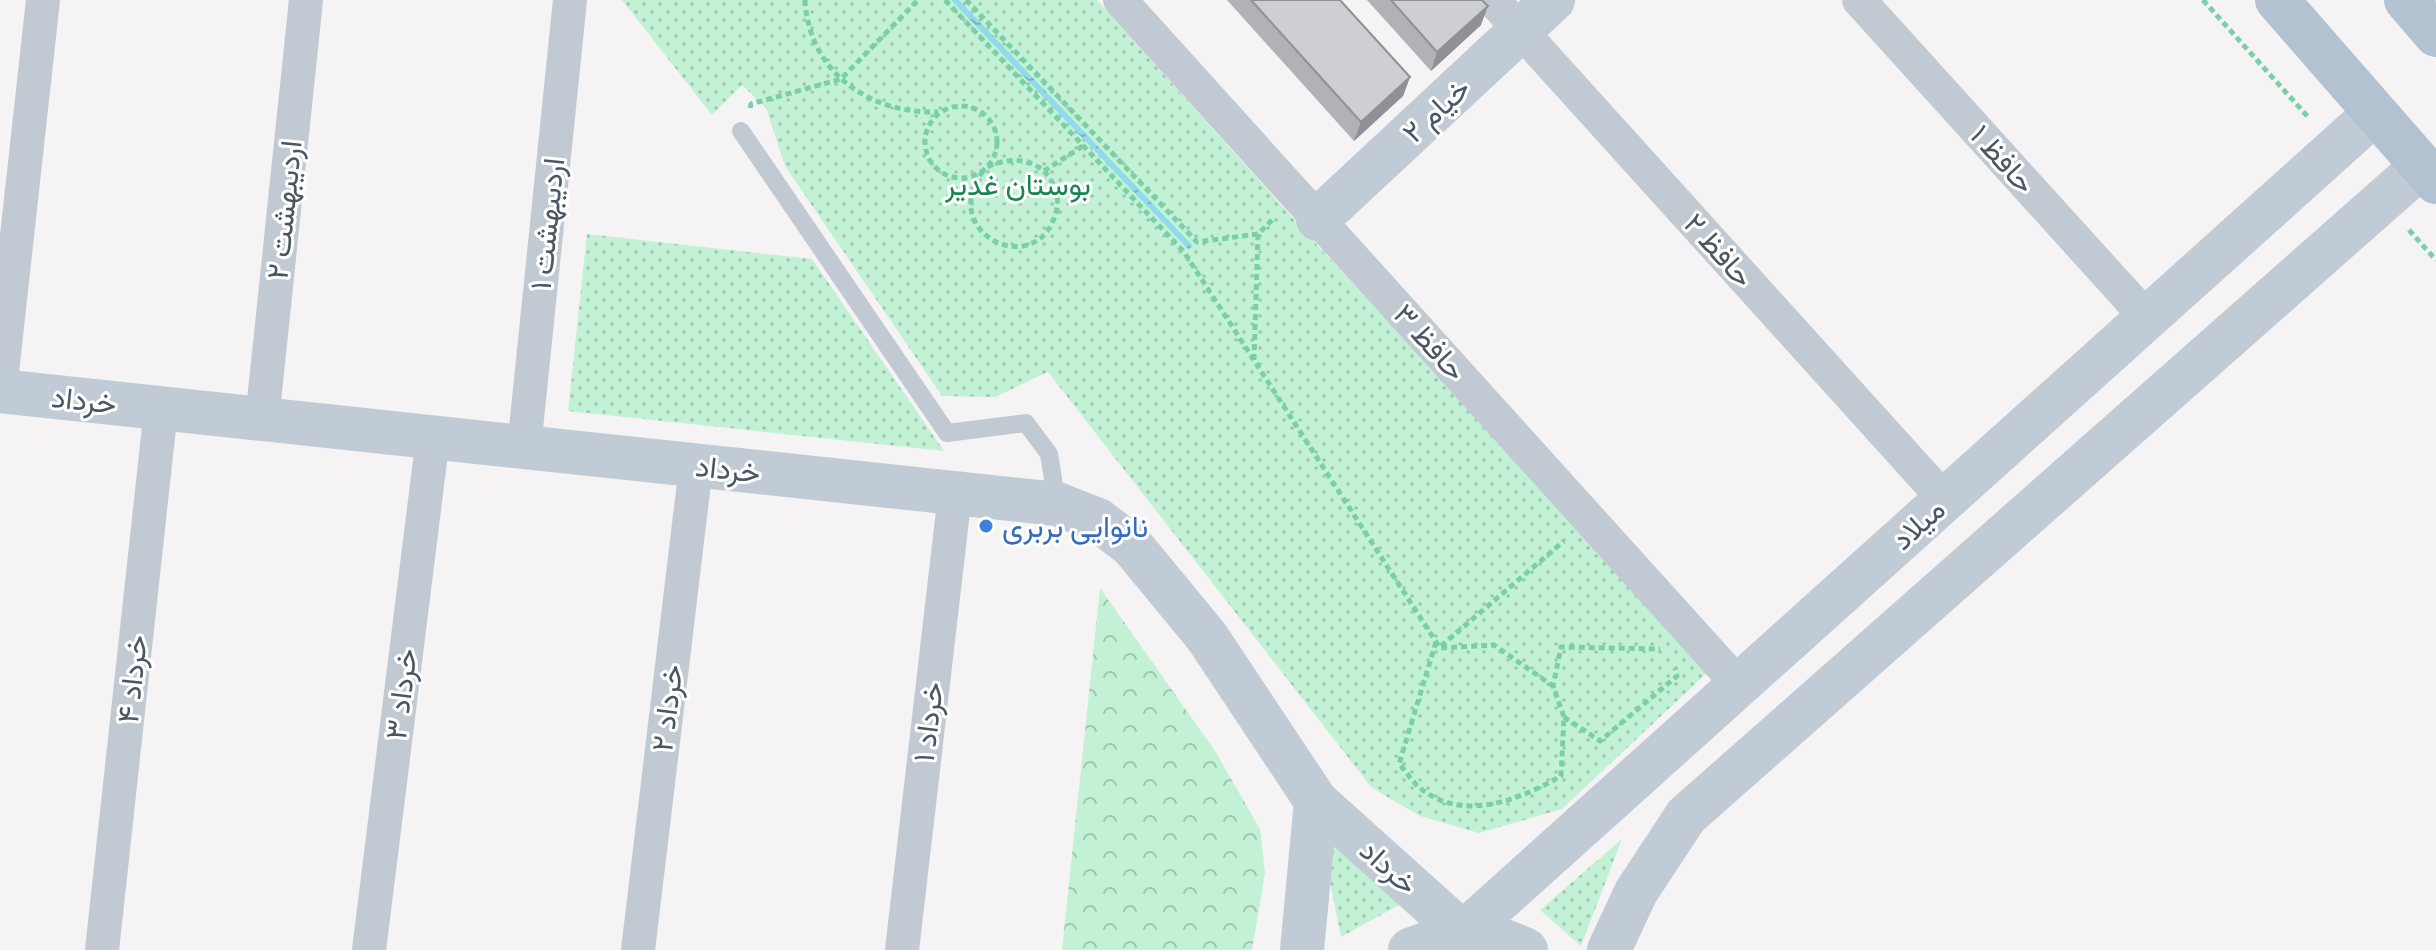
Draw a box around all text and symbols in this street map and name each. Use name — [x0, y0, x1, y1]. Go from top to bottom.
street label: خیام ۲ — [1394, 69, 1478, 151]
street label: حافظ ۱ — [1962, 117, 2044, 201]
street label: اردیبهشت ۲ — [258, 139, 310, 281]
street label: اردیبهشت ۱ — [522, 156, 572, 292]
park label: بوستان غدیر — [944, 166, 1091, 203]
street label: حافظ ۲ — [1676, 205, 1762, 295]
street label: حافظ ۳ — [1386, 296, 1474, 388]
street label: خرداد — [50, 378, 118, 422]
street label: خرداد — [694, 447, 762, 491]
street label: میلاد — [1884, 490, 1952, 558]
place label: نانوایی بربری — [1002, 508, 1148, 545]
marker: نانوایی بربری — [977, 517, 995, 535]
street label: خرداد ۴ — [109, 633, 155, 725]
street label: خرداد ۳ — [377, 646, 425, 742]
street label: خرداد ۲ — [643, 662, 691, 754]
street label: خرداد ۱ — [905, 680, 951, 764]
street label: خرداد — [1352, 831, 1426, 903]

